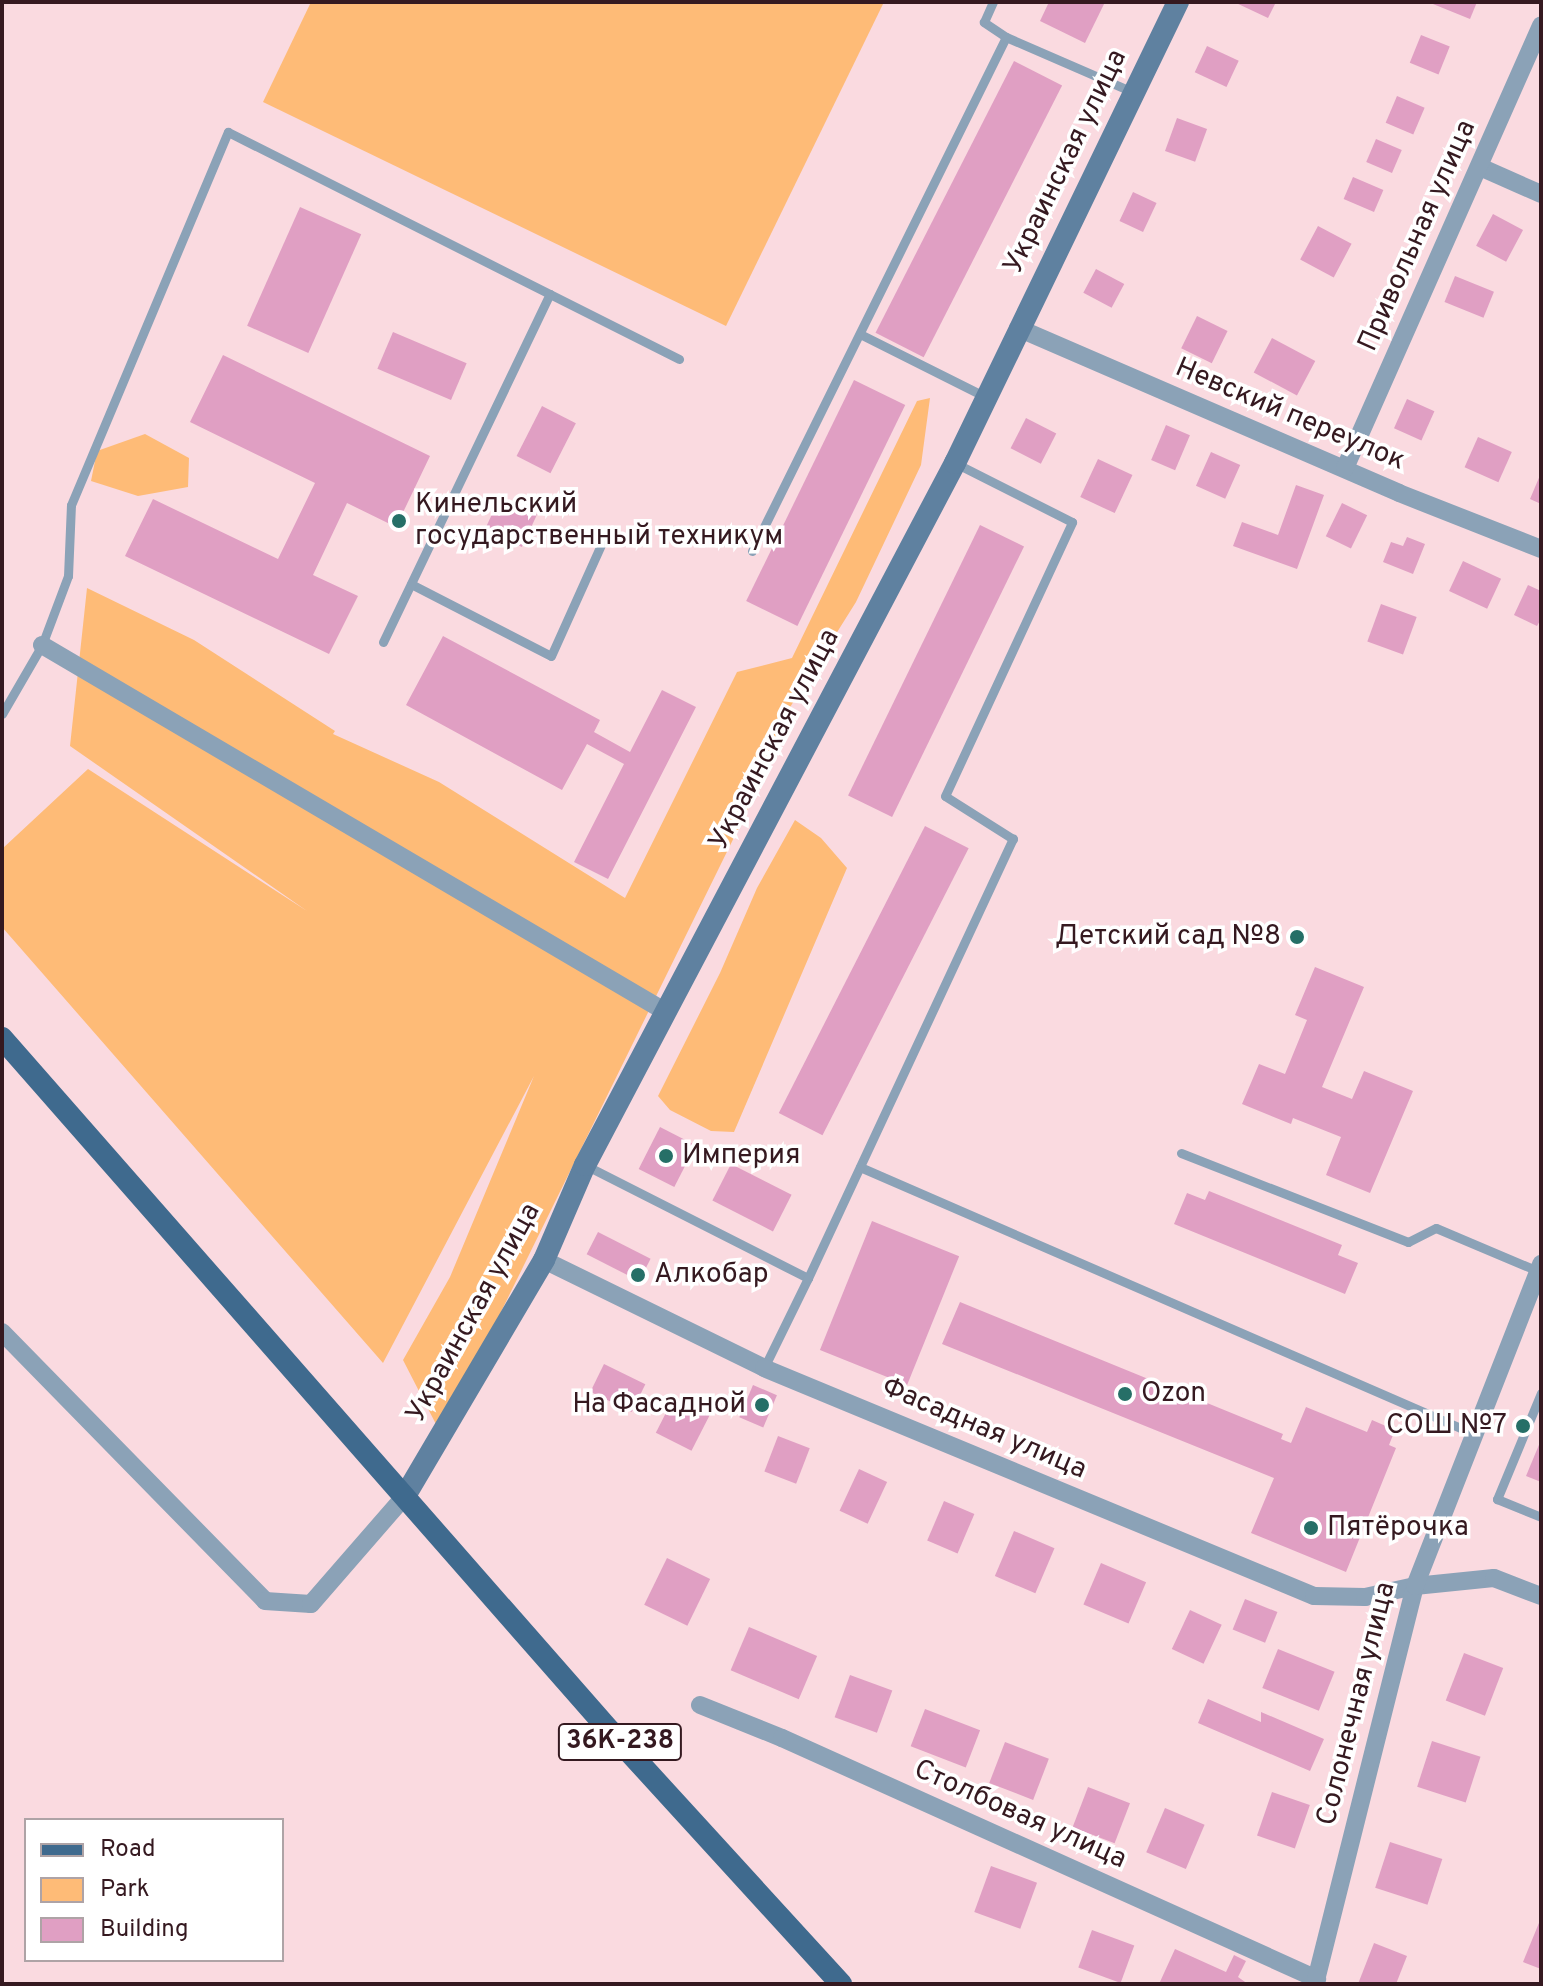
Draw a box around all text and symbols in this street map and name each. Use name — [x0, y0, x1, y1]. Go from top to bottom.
street label: Украинская улица — [997, 44, 1135, 280]
street label: Привольная улица — [1352, 115, 1484, 357]
street label: Невский переулок — [1170, 351, 1410, 479]
place label: Кинельский государственный техникум — [415, 488, 783, 554]
marker: Кинельский государственный техникум — [390, 512, 408, 530]
street label: Украинская улица — [703, 624, 847, 856]
place label: Детский сад №8 — [1055, 920, 1281, 954]
marker: Детский сад №8 — [1288, 928, 1306, 946]
place label: Империя — [682, 1139, 801, 1173]
marker: Империя — [657, 1147, 675, 1165]
street label: Украинская улица — [400, 1198, 548, 1428]
place label: Алкобар — [654, 1258, 768, 1292]
marker: Алкобар — [629, 1266, 647, 1284]
street label: Фасадная улица — [877, 1371, 1091, 1487]
place label: Ozon — [1141, 1377, 1206, 1411]
marker: Ozon — [1116, 1385, 1134, 1403]
place label: На Фасадной — [572, 1388, 746, 1422]
marker: На Фасадной — [753, 1396, 771, 1414]
place label: СОШ №7 — [1386, 1409, 1507, 1443]
marker: СОШ №7 — [1514, 1417, 1532, 1435]
place label: Пятёрочка — [1327, 1511, 1469, 1545]
marker: Пятёрочка — [1302, 1519, 1320, 1537]
street label: Солонечная улица — [1311, 1579, 1403, 1829]
road number: 36К-238 — [556, 1720, 684, 1764]
street label: Столбовая улица — [909, 1753, 1131, 1877]
legend — [24, 1818, 284, 1962]
text: Road — [100, 1835, 156, 1865]
text: Park — [100, 1875, 150, 1905]
text: Building — [100, 1915, 189, 1945]

